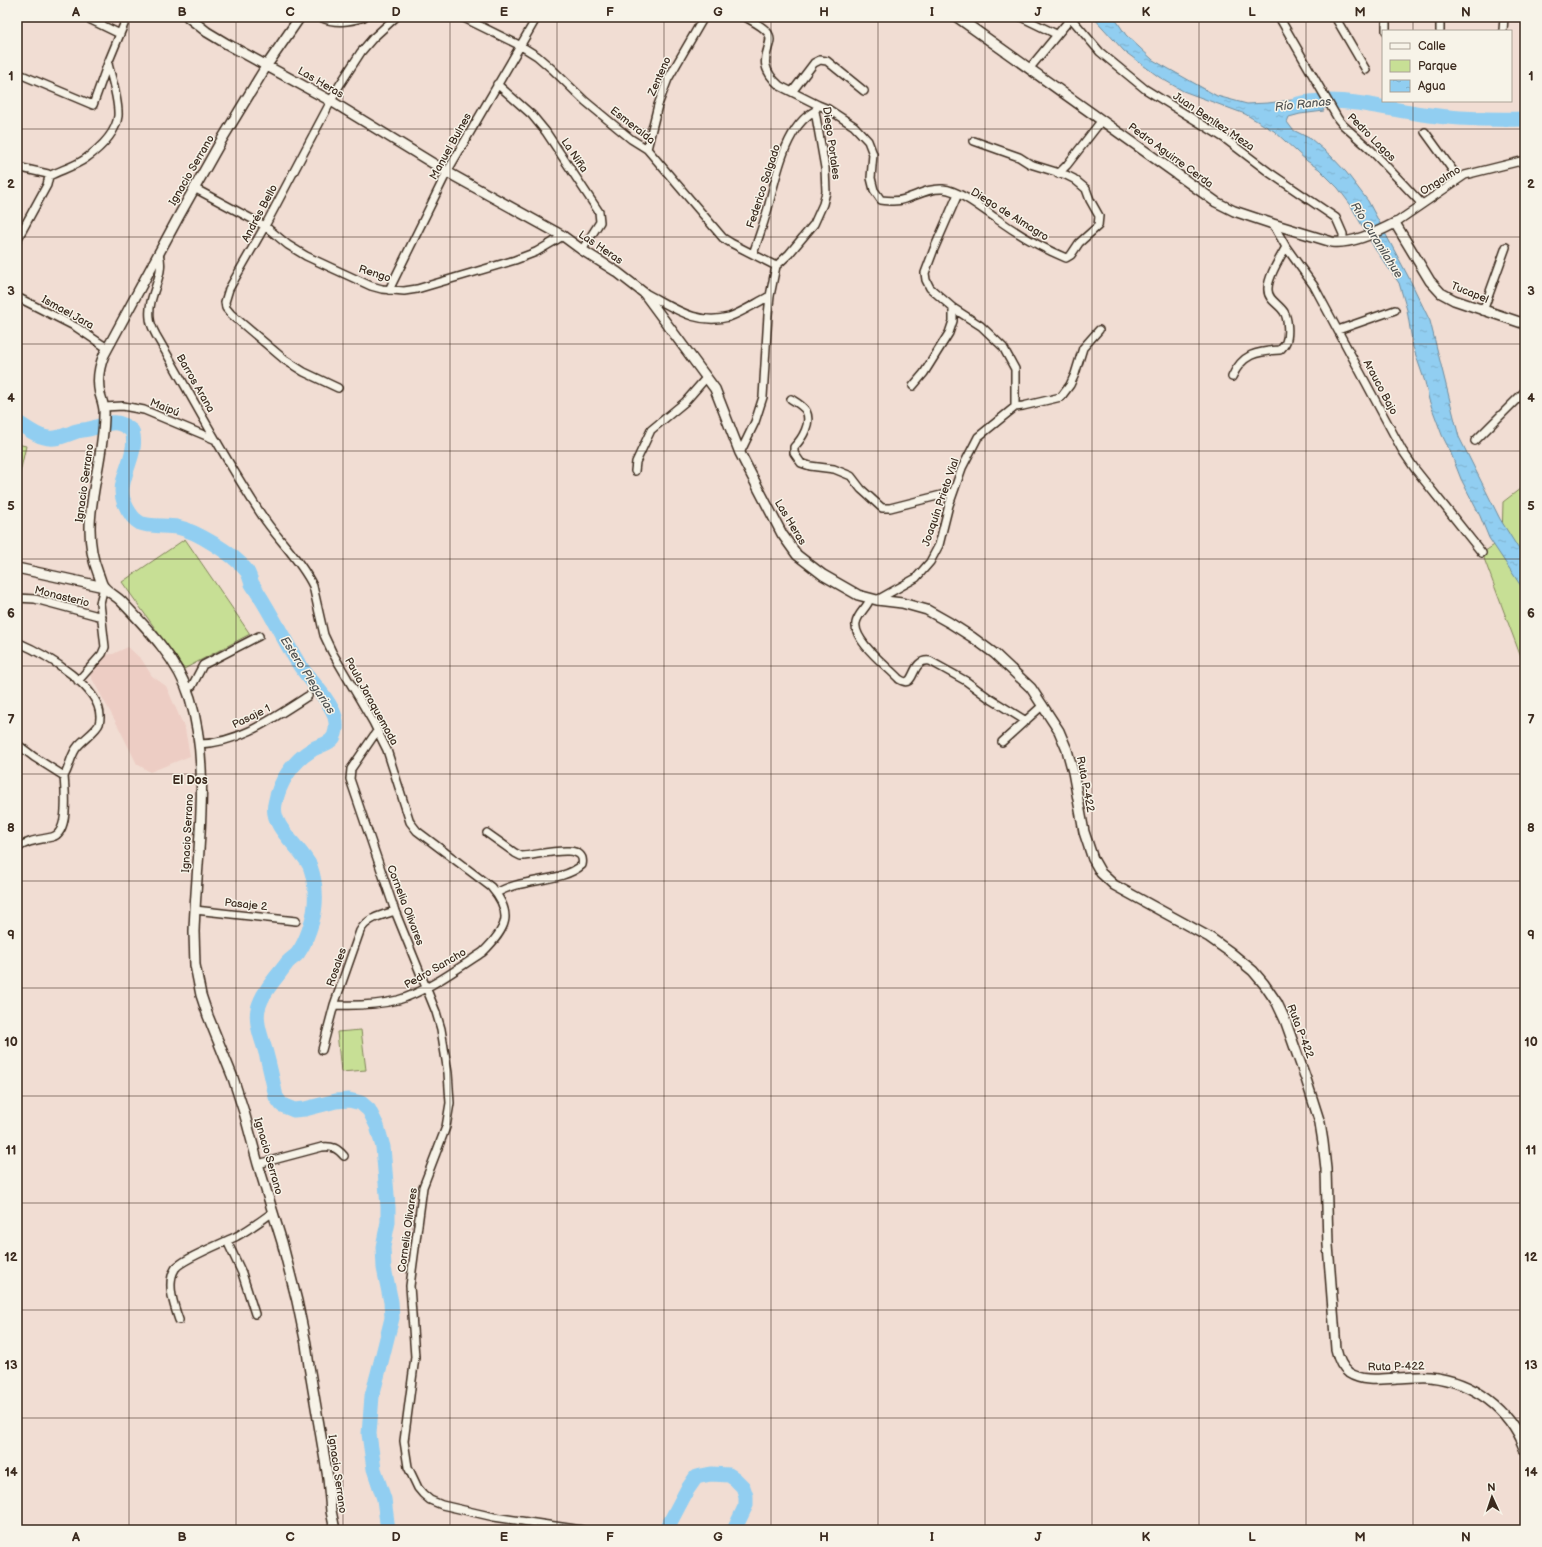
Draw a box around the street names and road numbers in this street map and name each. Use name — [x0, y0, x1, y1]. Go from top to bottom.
street label: Zenteno — [645, 55, 674, 99]
street label: Las Heras — [296, 64, 346, 101]
street label: Juan Benítez Meza — [1171, 89, 1257, 153]
street label: Esmeralda — [608, 104, 658, 147]
street label: Diego Portales — [820, 106, 843, 181]
street label: Manuel Bulnes — [427, 110, 474, 182]
street label: Pedro Lagos — [1345, 111, 1399, 164]
street label: Pedro Aguirre Cerda — [1126, 120, 1216, 191]
street label: Ignacio Serrano — [166, 133, 217, 208]
street label: La Niña — [558, 136, 591, 175]
street label: Federico Salgado — [744, 143, 783, 230]
street label: Ongolmo — [1418, 163, 1463, 198]
street label: Andrés Bello — [239, 182, 280, 244]
street label: Diego de Almagro — [968, 185, 1051, 244]
street label: Las Heras — [576, 228, 626, 267]
street label: Rengo — [357, 262, 393, 285]
street label: Tucapel — [1449, 279, 1490, 306]
street label: Ismael Jara — [40, 293, 96, 332]
street label: Barros Arana — [174, 352, 218, 415]
street label: Arauco Bajo — [1361, 357, 1401, 417]
street label: Maipú — [148, 396, 181, 419]
street label: Ignacio Serrano — [73, 443, 96, 523]
street label: Joaquín Prieto Vial — [919, 456, 962, 548]
street label: Las Heras — [772, 497, 809, 548]
street label: Monasterio — [33, 583, 91, 610]
street label: Paula Jaraquemada — [342, 655, 401, 747]
street label: Pasaje 1 — [230, 702, 272, 731]
street label: Ruta P-422 — [1074, 755, 1097, 814]
street label: Ignacio Serrano — [179, 793, 196, 873]
street label: Cornelia Olivares — [384, 863, 427, 948]
street label: Pasaje 2 — [224, 896, 269, 913]
street label: Pedro Sancho — [402, 945, 469, 991]
street label: Rosales — [324, 946, 349, 988]
street label: Ruta P-422 — [1284, 1002, 1317, 1060]
street label: Ignacio Serrano — [251, 1116, 286, 1196]
street label: Cornelia Olivares — [395, 1186, 420, 1273]
street label: Ruta P-422 — [1368, 1359, 1425, 1373]
street label: Ignacio Serrano — [326, 1434, 349, 1514]

